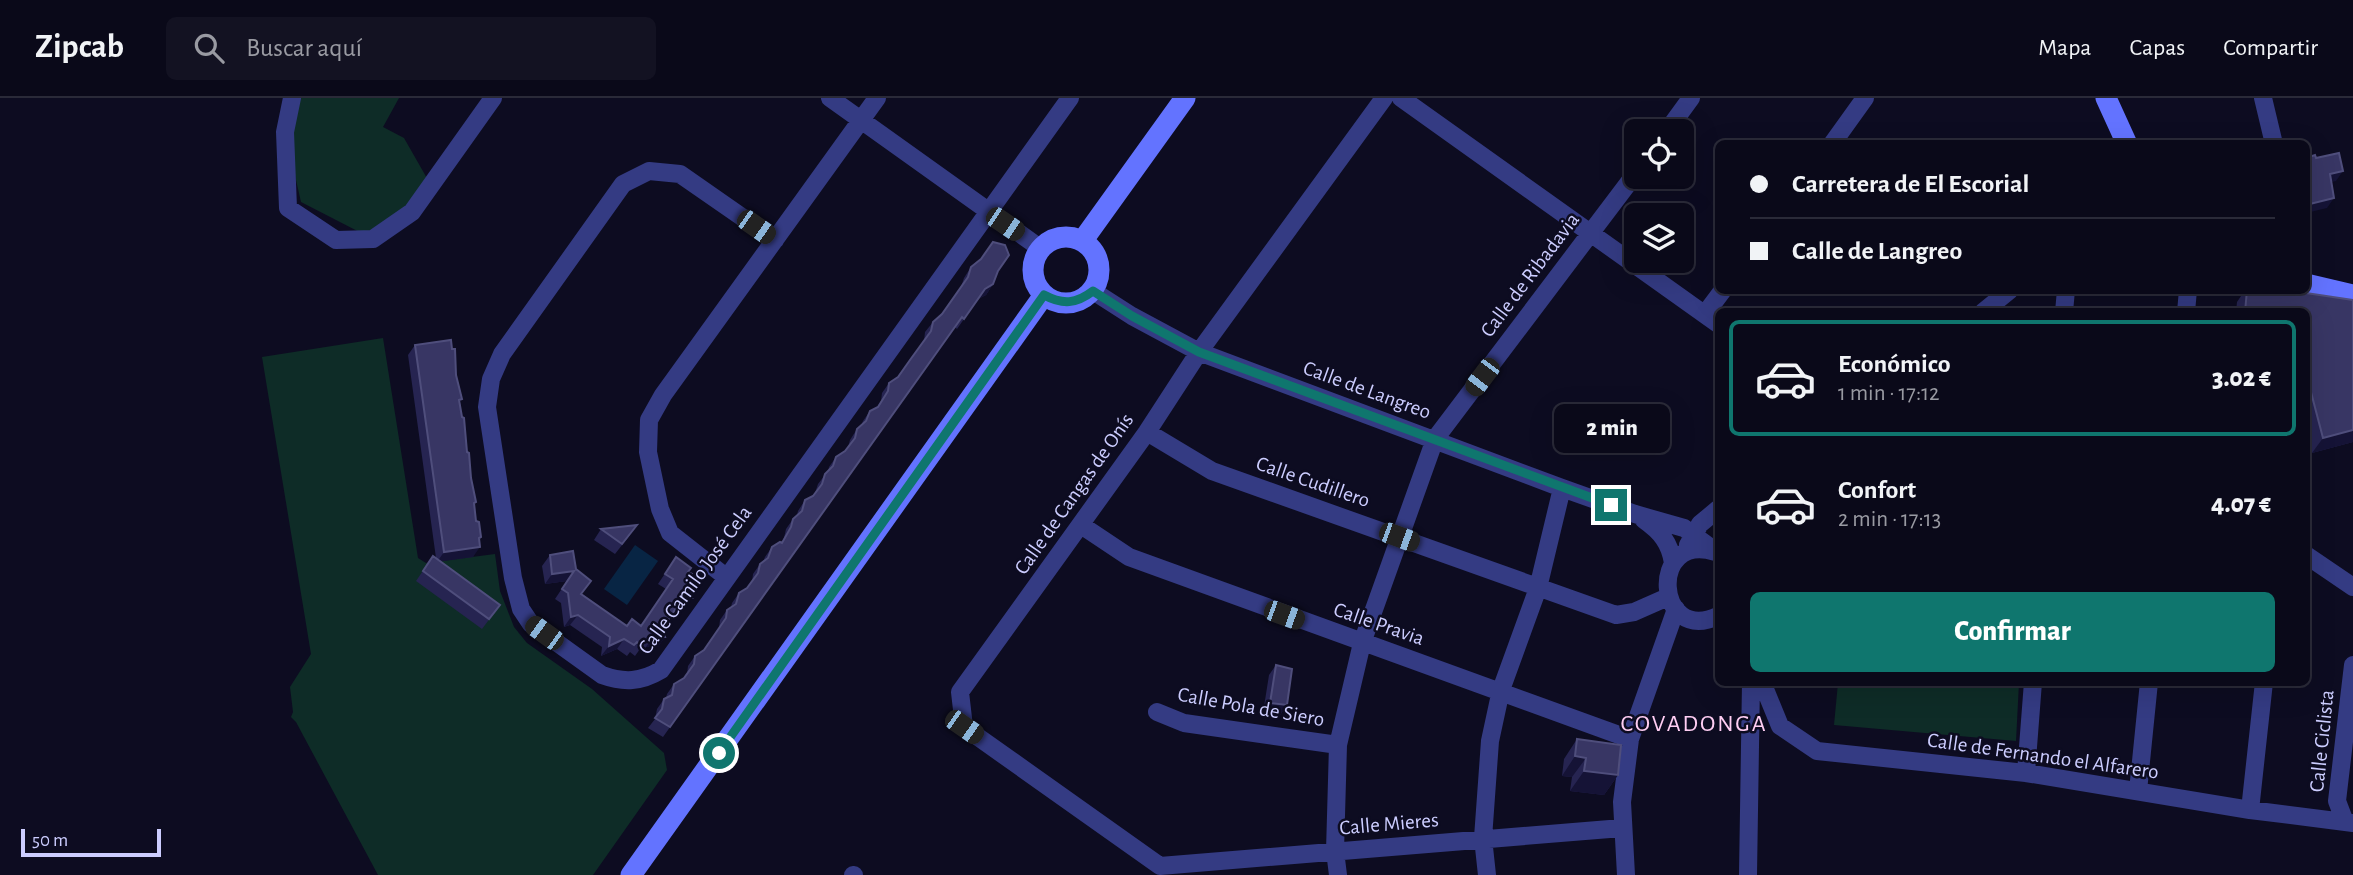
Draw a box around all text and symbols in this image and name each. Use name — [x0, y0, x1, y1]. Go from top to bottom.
search box — [166, 17, 656, 80]
icon: search — [190, 29, 228, 67]
text: Zipcab — [35, 31, 124, 64]
text: Buscar aquí — [246, 35, 362, 61]
text: Mapa — [2038, 36, 2091, 60]
text: Capas — [2129, 36, 2185, 60]
text: Compartir — [2223, 36, 2318, 60]
map controls — [1624, 119, 1694, 273]
button: locate — [1624, 119, 1694, 189]
text: Carretera de El Escorial — [1792, 171, 2029, 197]
button: layers — [1624, 203, 1694, 273]
car — [982, 204, 1029, 244]
car — [733, 206, 780, 248]
street label: Calle de Ribadavia — [1477, 209, 1584, 341]
text: Calle de Langreo — [1792, 238, 1962, 264]
icon: car — [1754, 347, 1817, 410]
text: Económico — [1838, 351, 1951, 377]
car — [1461, 354, 1504, 400]
street label: Calle de Langreo — [1300, 357, 1434, 423]
text: 3.02 € — [2212, 365, 2271, 391]
text: 1 min · 17:12 — [1838, 382, 1940, 405]
callout: 2 min — [1553, 404, 1669, 452]
street label: Calle de Cangas de Onís — [1011, 410, 1137, 578]
text: 2 min — [1586, 417, 1638, 440]
street label: Calle Cudillero — [1254, 453, 1372, 511]
icon: car — [1754, 473, 1817, 536]
text: Confort — [1838, 477, 1916, 503]
route end — [1595, 489, 1627, 521]
text: 4.07 € — [2211, 491, 2271, 517]
street label: Calle Camilo José Cela — [634, 502, 756, 658]
text: 2 min · 17:13 — [1838, 508, 1941, 531]
car — [1376, 520, 1423, 554]
button: Confirmar — [1750, 592, 2275, 672]
car — [1261, 598, 1308, 632]
street label: Calle Pravia — [1331, 599, 1427, 649]
car — [521, 612, 568, 654]
street label: Calle Pola de Siero — [1176, 684, 1326, 730]
street label: Calle Ciclista — [2306, 689, 2338, 793]
car — [941, 706, 988, 748]
district label: COVADONGA — [1620, 712, 1768, 736]
street label: Calle de Fernando el Alfarero — [1926, 729, 2160, 783]
route start — [703, 737, 735, 769]
street label: Calle Mieres — [1338, 809, 1440, 839]
scale bar — [21, 826, 161, 858]
text: 50 m — [32, 831, 68, 850]

